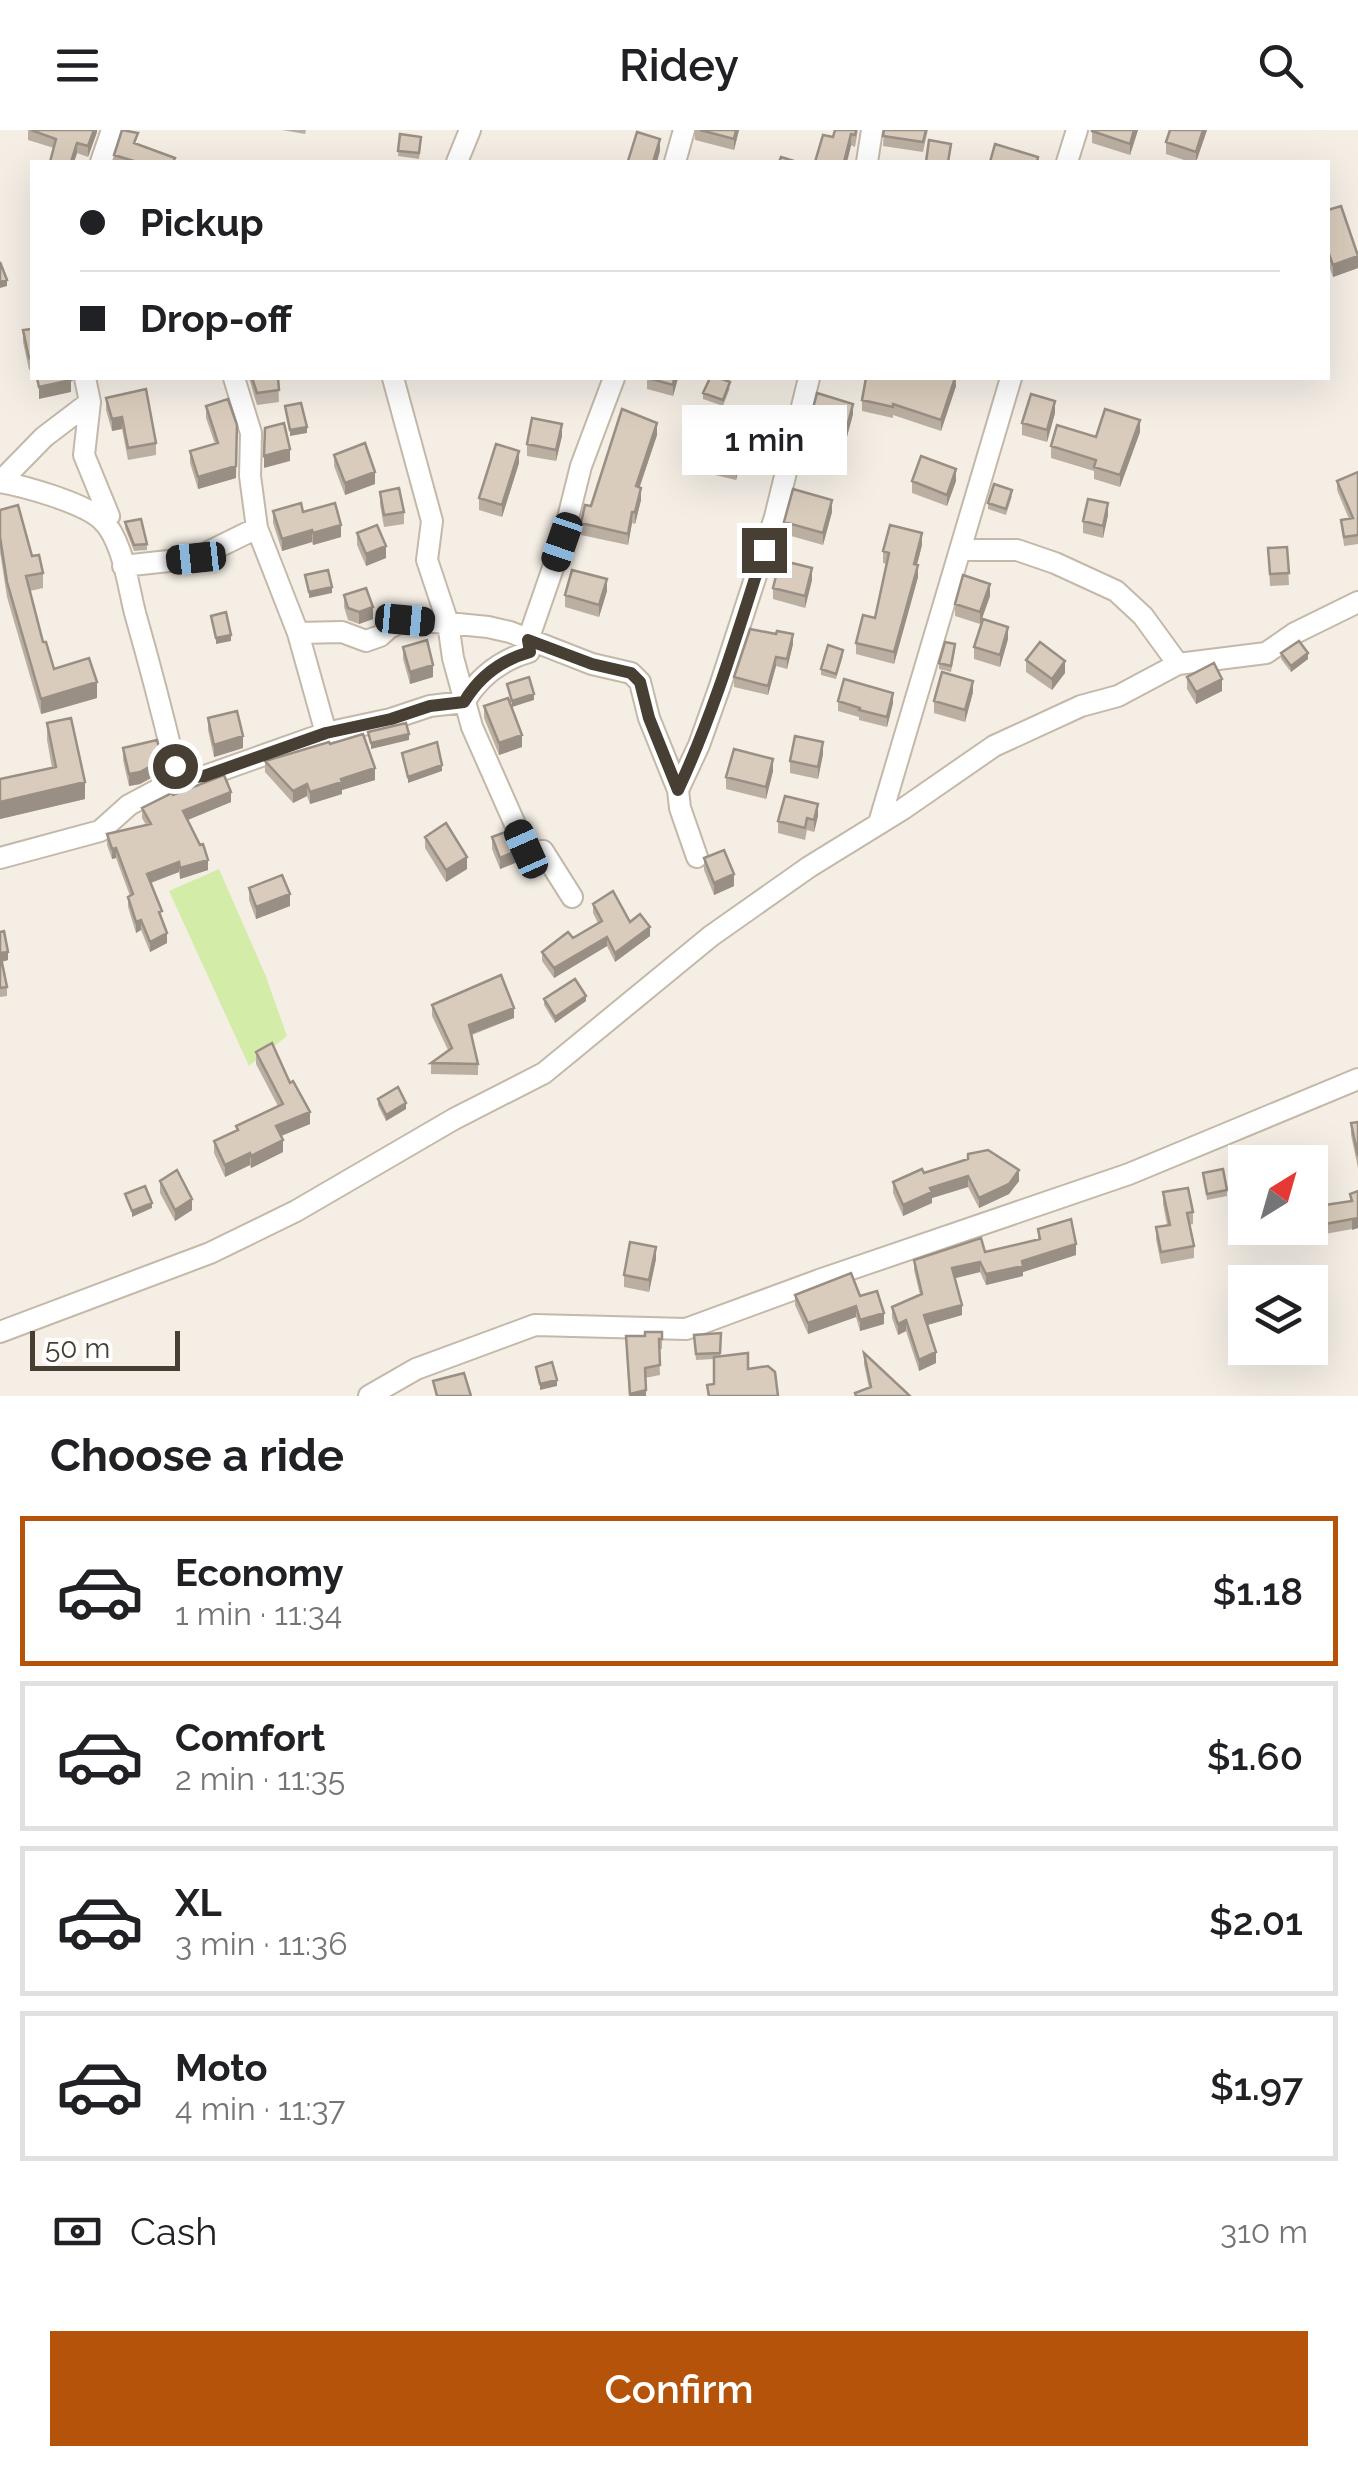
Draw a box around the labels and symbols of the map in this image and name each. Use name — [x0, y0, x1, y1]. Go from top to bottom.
callout: 1 min — [682, 405, 846, 475]
car — [538, 509, 586, 575]
route end — [742, 528, 787, 573]
car — [165, 540, 227, 576]
car — [374, 602, 436, 638]
route start — [153, 744, 198, 789]
car — [500, 815, 552, 883]
north arrow — [1228, 1145, 1328, 1245]
scale bar — [30, 1326, 180, 1370]

